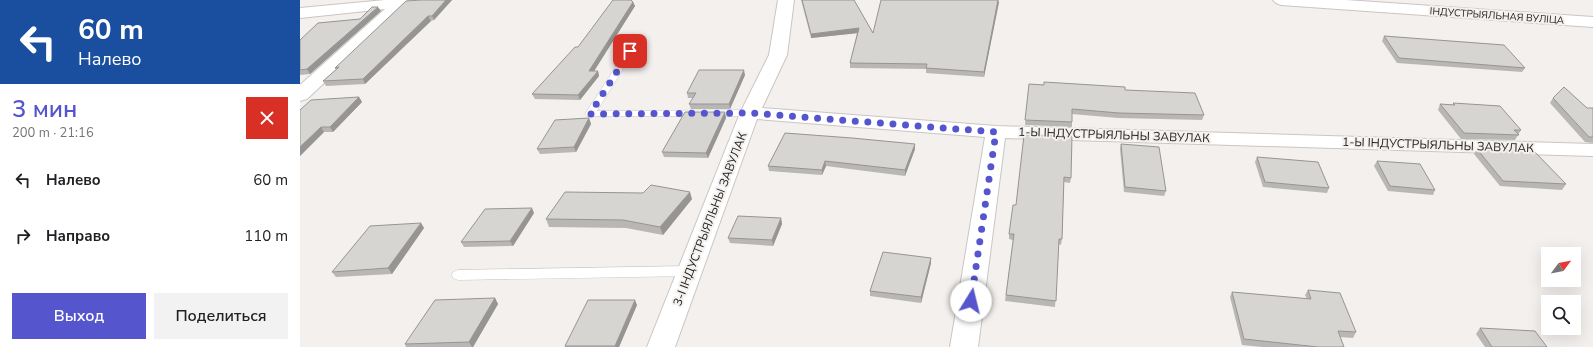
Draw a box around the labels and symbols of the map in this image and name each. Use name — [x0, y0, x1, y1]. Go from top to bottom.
street label: ІНДУСТРЫЯЛЬНАЯ ВУЛІЦА — [1429, 4, 1565, 28]
pin — [613, 34, 647, 68]
street label: 1-Ы ІНДУСТРЫЯЛЬНЫ ЗАВУЛАК — [1018, 124, 1211, 146]
street label: 3-І ІНДУСТРЫЯЛЬНЫ ЗАВУЛАК — [669, 130, 751, 308]
street label: 1-Ы ІНДУСТРЫЯЛЬНЫ ЗАВУЛАК — [1342, 134, 1535, 156]
north arrow — [1541, 247, 1581, 287]
position arrow — [950, 280, 992, 322]

